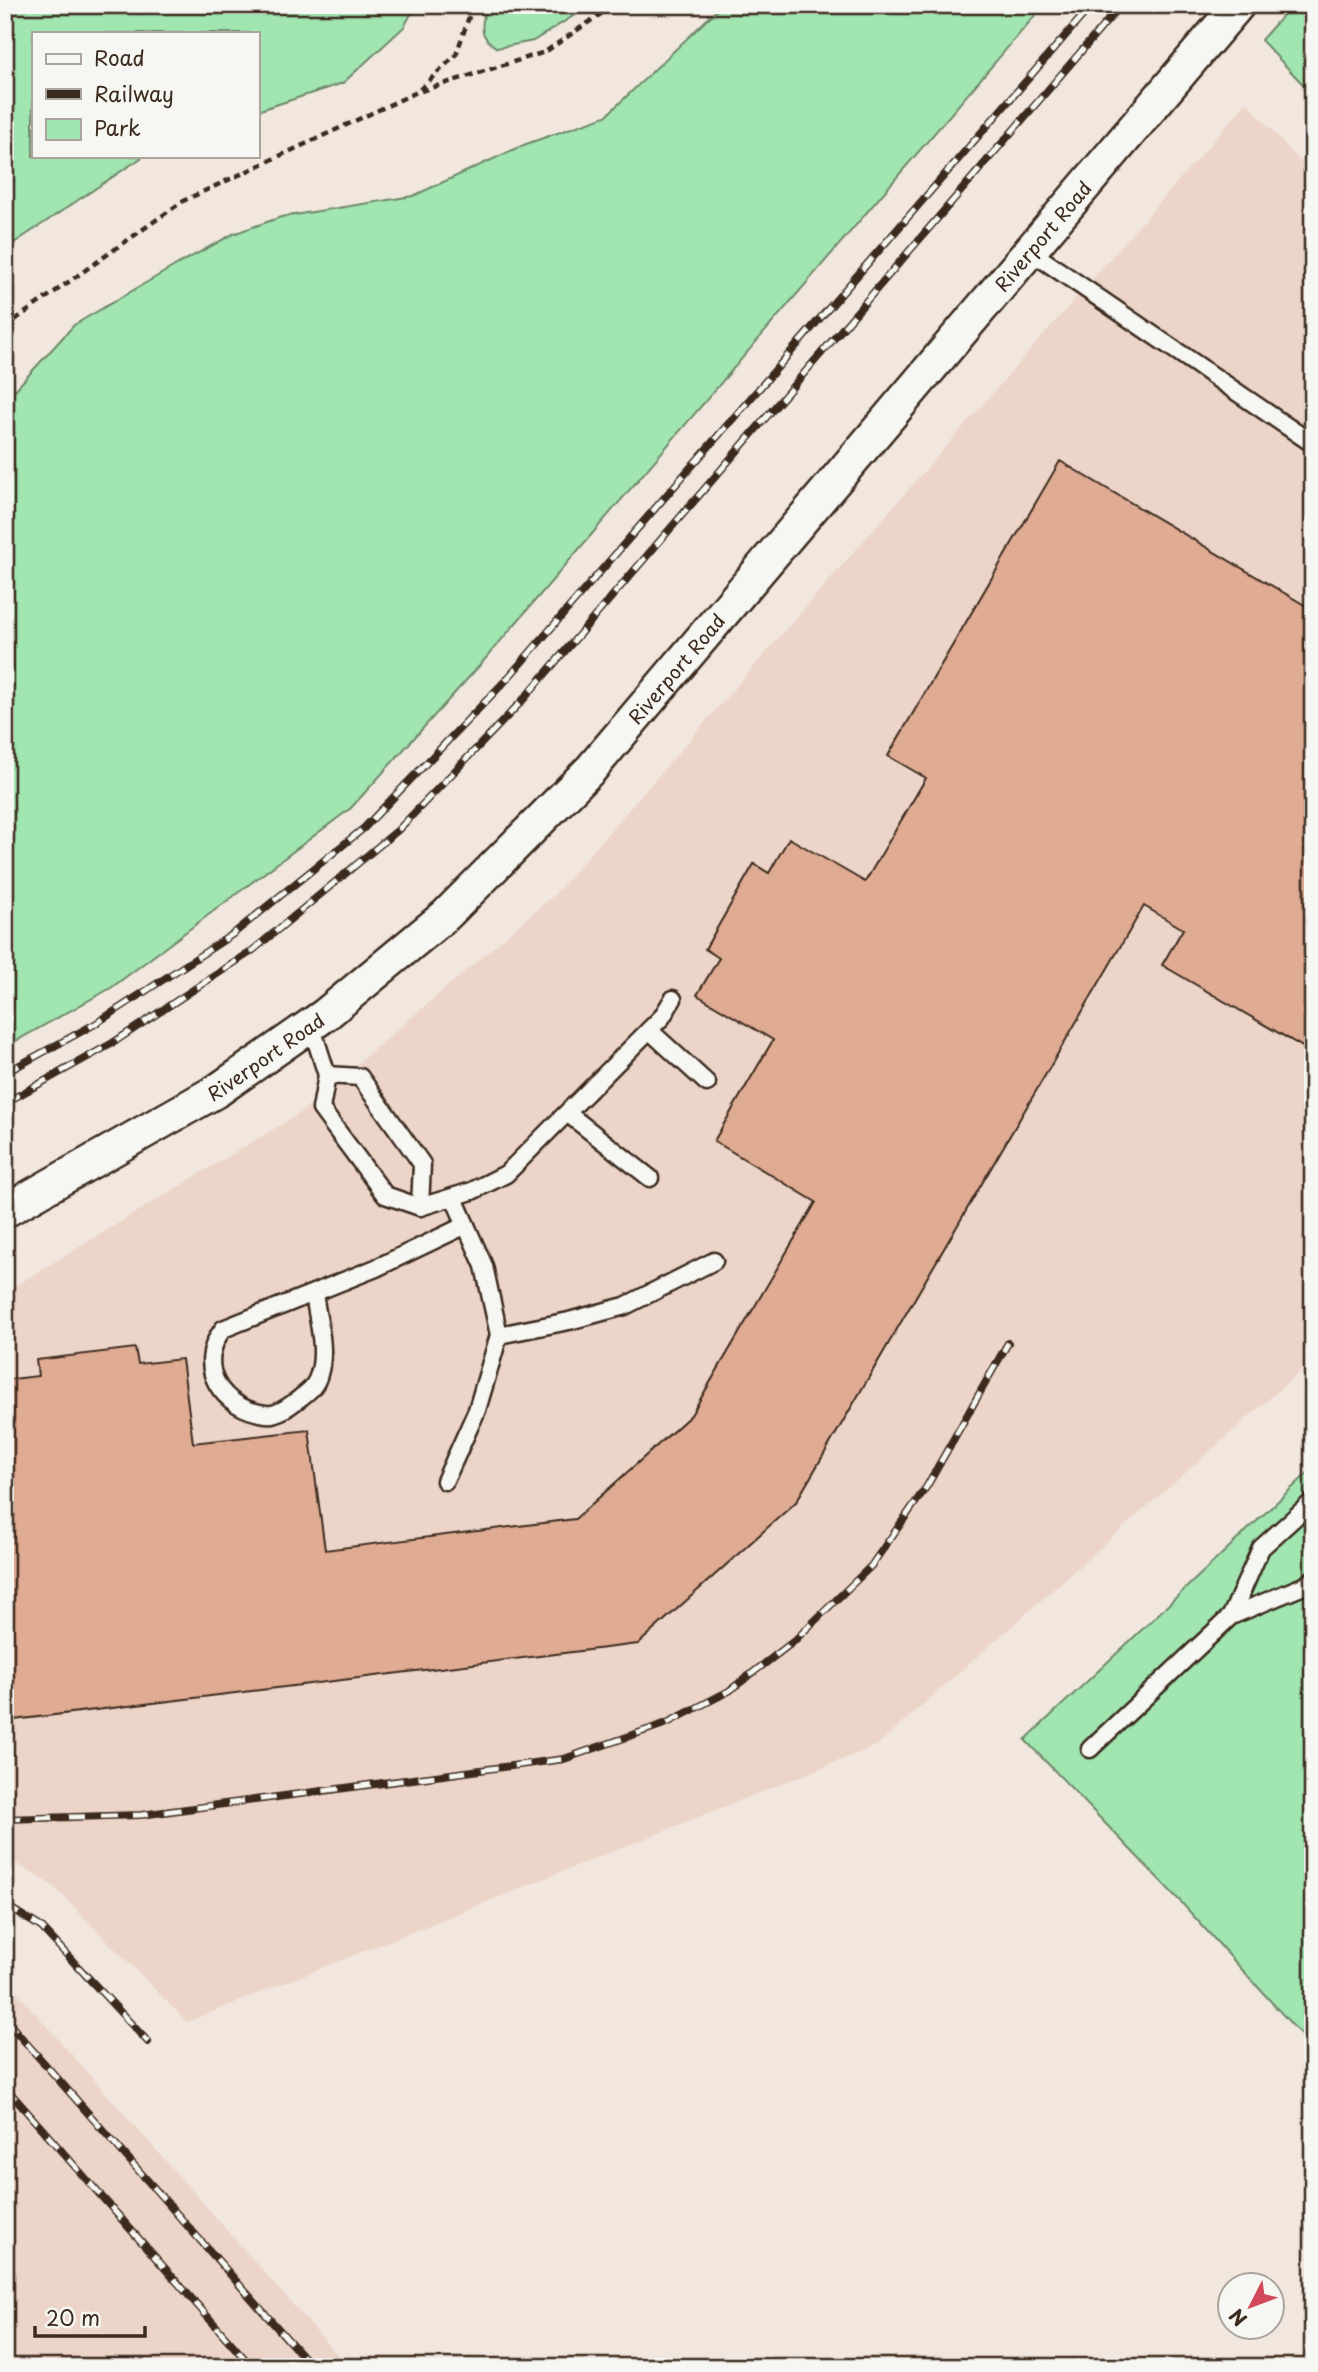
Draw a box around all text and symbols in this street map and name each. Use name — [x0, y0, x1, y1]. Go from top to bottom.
legend — [32, 32, 259, 158]
text: Road — [94, 41, 145, 73]
text: Railway — [94, 77, 174, 109]
text: Park — [94, 111, 141, 143]
street label: Riverport Road — [987, 174, 1098, 297]
street label: Riverport Road — [621, 607, 731, 730]
street label: Riverport Road — [202, 1006, 330, 1107]
north arrow — [1216, 2270, 1286, 2340]
scale bar — [35, 2295, 145, 2339]
text: 20 m — [46, 2301, 100, 2333]
text: N — [1222, 2303, 1253, 2333]

